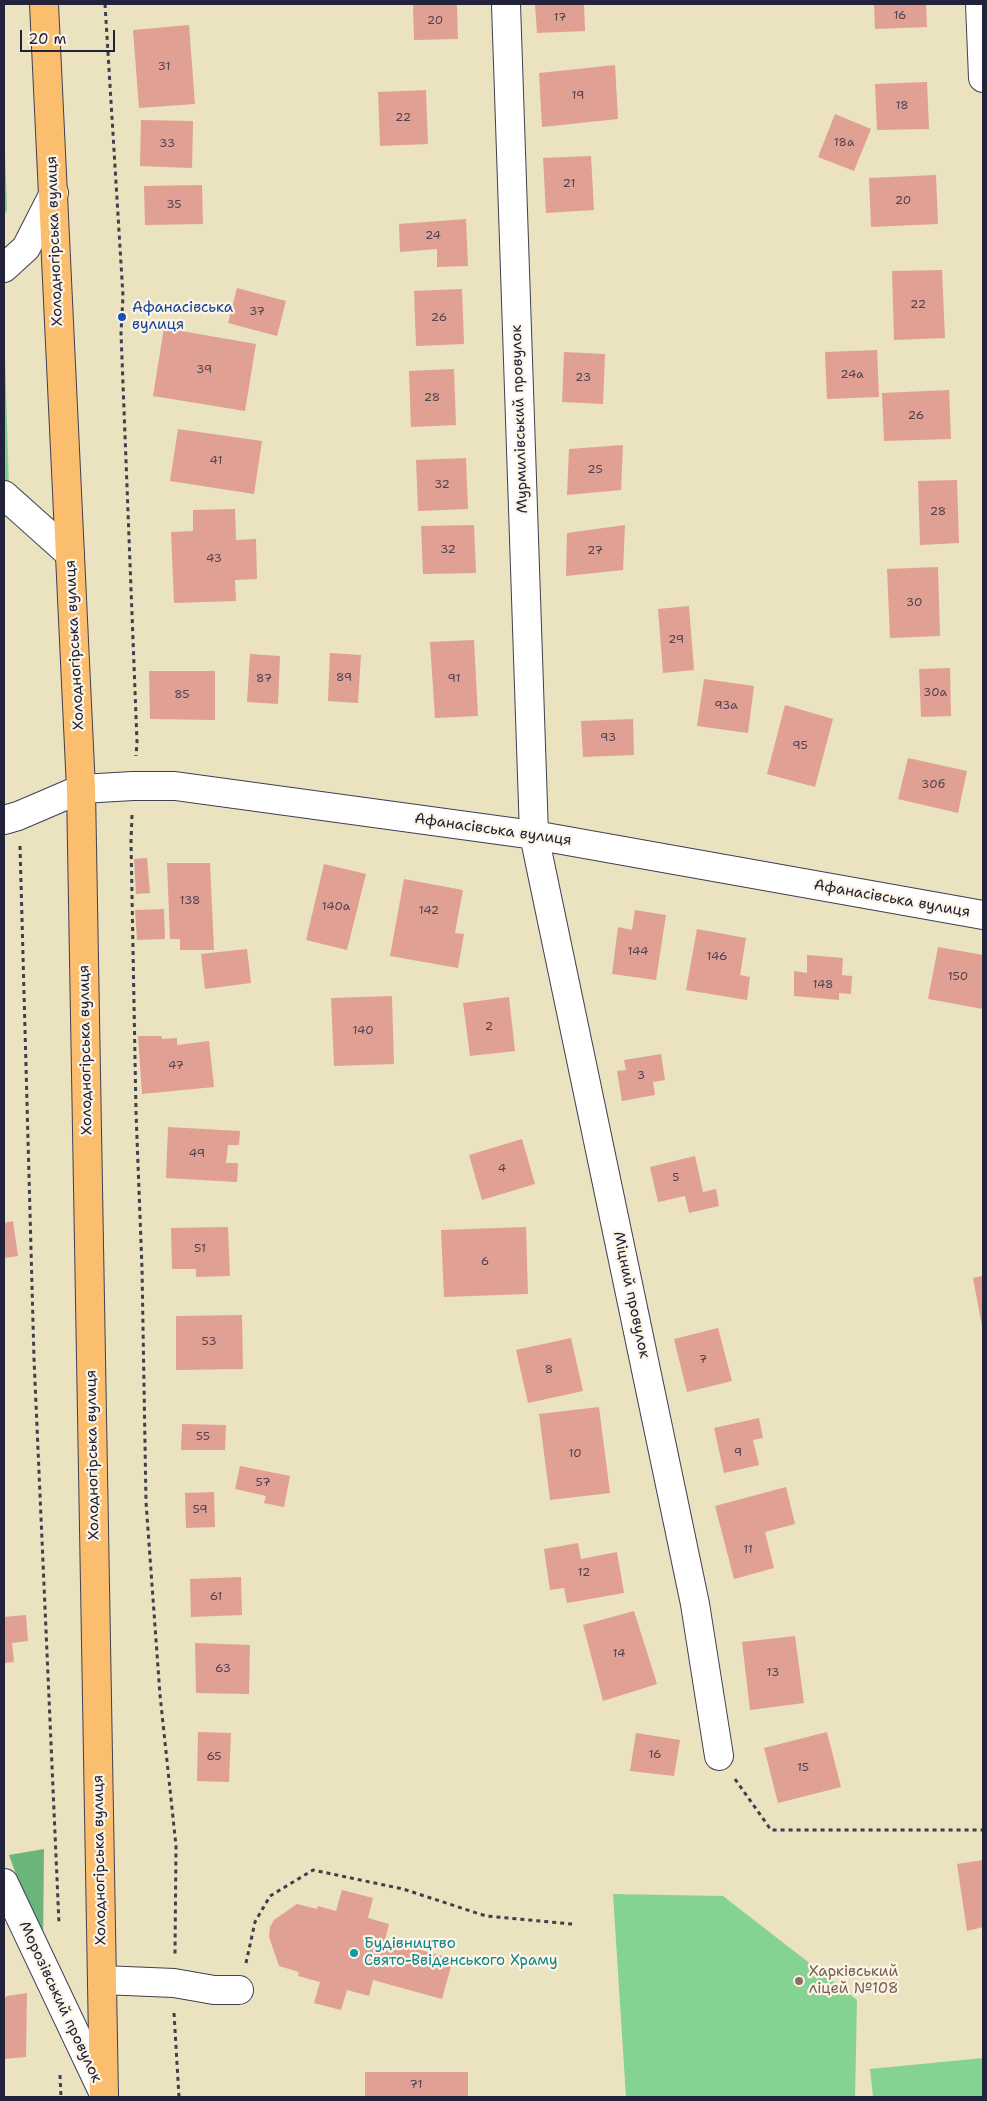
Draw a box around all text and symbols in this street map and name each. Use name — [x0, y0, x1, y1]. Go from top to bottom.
house number: 16 — [893, 9, 907, 23]
house number: 17 — [554, 11, 566, 25]
house number: 20 — [427, 14, 443, 28]
scale bar — [22, 20, 118, 52]
text: 20 m — [28, 29, 67, 49]
house number: 31 — [158, 60, 170, 74]
house number: 19 — [572, 89, 584, 103]
house number: 18 — [895, 99, 909, 113]
house number: 22 — [395, 111, 411, 125]
house number: 18а — [834, 136, 854, 150]
house number: 33 — [159, 137, 175, 151]
street label: Холодногірська вулиця — [43, 156, 67, 326]
house number: 21 — [563, 177, 575, 191]
house number: 20 — [895, 194, 911, 208]
house number: 35 — [166, 198, 182, 212]
house number: 24 — [425, 229, 441, 243]
house number: 22 — [910, 298, 926, 312]
place label: Афанасівська вулиця — [132, 299, 233, 334]
house number: 37 — [249, 305, 265, 319]
marker: Афанасівська вулиця — [116, 311, 128, 323]
house number: 26 — [431, 311, 447, 325]
street label: Мурмилівський провулок — [508, 324, 532, 514]
house number: 39 — [196, 363, 212, 377]
house number: 24а — [840, 368, 864, 382]
house number: 23 — [575, 371, 591, 385]
house number: 28 — [424, 391, 440, 405]
house number: 26 — [908, 409, 924, 423]
house number: 41 — [210, 454, 222, 468]
house number: 25 — [587, 463, 603, 477]
house number: 32 — [434, 478, 450, 492]
house number: 28 — [930, 505, 946, 519]
house number: 32 — [440, 543, 456, 557]
house number: 27 — [587, 544, 603, 558]
house number: 43 — [206, 552, 222, 566]
street label: Холодногірська вулиця — [62, 559, 88, 731]
house number: 30 — [906, 596, 922, 610]
house number: 29 — [668, 633, 684, 647]
house number: 89 — [336, 671, 352, 685]
house number: 87 — [256, 672, 272, 686]
house number: 91 — [447, 672, 461, 686]
house number: 30а — [923, 686, 947, 700]
house number: 85 — [174, 688, 190, 702]
house number: 93а — [714, 699, 738, 713]
house number: 93 — [600, 731, 616, 745]
house number: 95 — [792, 739, 808, 753]
house number: 30б — [921, 778, 945, 792]
street label: Афанасівська вулиця — [413, 810, 573, 850]
street label: Афанасівська вулиця — [812, 876, 972, 922]
house number: 138 — [180, 894, 200, 908]
house number: 140а — [322, 900, 350, 914]
house number: 142 — [419, 904, 439, 918]
house number: 144 — [628, 945, 648, 959]
house number: 146 — [706, 950, 728, 964]
street label: Холодногірська вулиця — [76, 965, 96, 1135]
house number: 150 — [948, 970, 968, 984]
house number: 148 — [813, 978, 833, 992]
house number: 2 — [485, 1020, 493, 1034]
house number: 140 — [352, 1024, 374, 1038]
house number: 47 — [168, 1059, 184, 1073]
house number: 3 — [637, 1069, 645, 1083]
house number: 49 — [189, 1147, 205, 1161]
house number: 4 — [498, 1162, 506, 1176]
house number: 5 — [672, 1171, 680, 1185]
street label: Міцний провулок — [609, 1230, 653, 1360]
house number: 51 — [194, 1242, 206, 1256]
house number: 6 — [481, 1255, 489, 1269]
house number: 53 — [201, 1335, 217, 1349]
house number: 7 — [699, 1353, 707, 1367]
house number: 8 — [545, 1363, 553, 1377]
street label: Холодногірська вулиця — [83, 1370, 103, 1540]
house number: 55 — [196, 1430, 210, 1444]
house number: 9 — [734, 1446, 742, 1460]
house number: 10 — [568, 1447, 582, 1461]
house number: 57 — [255, 1476, 271, 1490]
house number: 59 — [192, 1503, 208, 1517]
house number: 11 — [743, 1543, 753, 1557]
house number: 12 — [578, 1566, 590, 1580]
house number: 61 — [210, 1590, 222, 1604]
house number: 14 — [613, 1647, 625, 1661]
house number: 63 — [215, 1662, 231, 1676]
house number: 13 — [767, 1666, 779, 1680]
house number: 16 — [648, 1748, 662, 1762]
house number: 65 — [206, 1750, 222, 1764]
house number: 15 — [797, 1761, 809, 1775]
street label: Холодногірська вулиця — [90, 1775, 110, 1945]
street label: Морозівський провулок — [15, 1918, 105, 2086]
place label: Будівництво Свято-Ввіденського Храму — [364, 1935, 558, 1970]
marker: Будівництво Свято-Ввіденського Храму — [348, 1947, 360, 1959]
place label: Харківський ліцей №108 — [809, 1963, 899, 1998]
marker: Харківський ліцей №108 — [793, 1975, 805, 1987]
house number: 71 — [410, 2078, 422, 2092]

